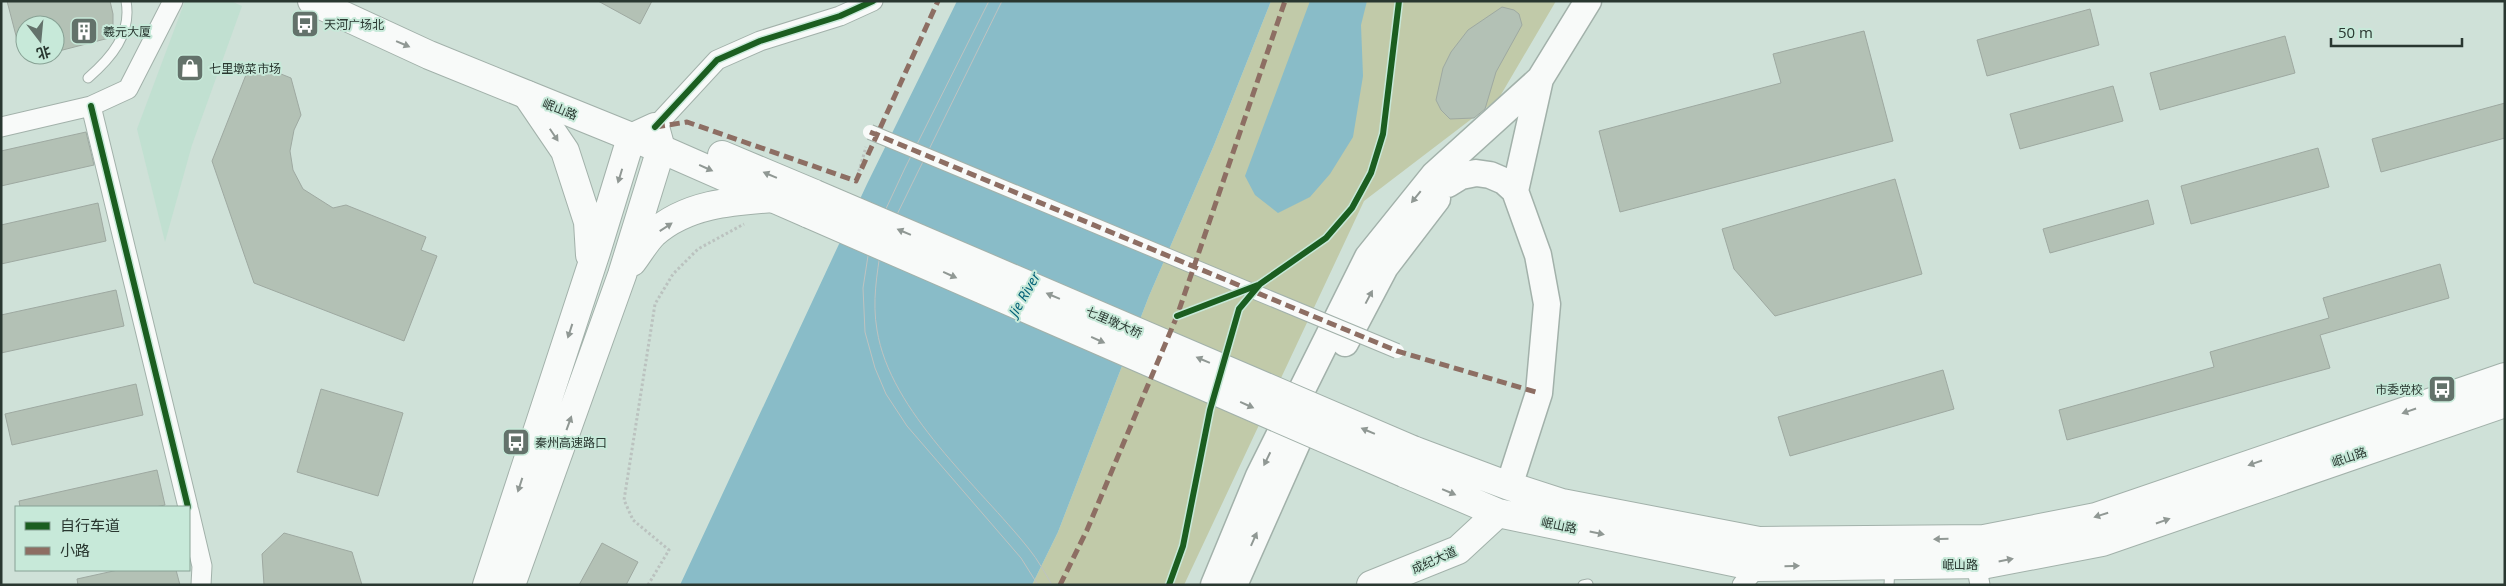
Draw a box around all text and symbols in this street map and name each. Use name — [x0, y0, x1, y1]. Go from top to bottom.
bus stop icon: 天河广场北 — [290, 9, 320, 39]
north arrow — [15, 15, 65, 65]
scale bar — [2331, 15, 2462, 47]
building icon: 羲元大厦 — [69, 16, 99, 46]
place label: 天河广场北 — [324, 16, 384, 33]
text: 50 m — [2338, 22, 2373, 42]
place label: 羲元大厦 — [103, 23, 151, 40]
one-way arrow — [396, 40, 411, 48]
text: 北 — [34, 42, 53, 64]
shop icon: 七里墩菜市场 — [175, 53, 205, 83]
place label: 七里墩菜市场 — [209, 60, 281, 77]
street label: 岷山路 — [540, 94, 580, 124]
one-way arrow — [549, 129, 559, 142]
one-way arrow — [699, 165, 713, 173]
one-way arrow — [615, 169, 623, 184]
one-way arrow — [763, 171, 777, 179]
one-way arrow — [1410, 190, 1421, 203]
one-way arrow — [659, 222, 672, 231]
one-way arrow — [897, 228, 911, 236]
water label: Jie River — [1002, 268, 1045, 322]
one-way arrow — [943, 272, 957, 280]
one-way arrow — [1365, 290, 1373, 304]
one-way arrow — [1046, 292, 1060, 300]
street label: 七里墩大桥 — [1083, 302, 1145, 342]
one-way arrow — [566, 323, 573, 338]
one-way arrow — [1091, 337, 1105, 345]
one-way arrow — [1195, 356, 1210, 364]
bus stop icon: 市委党校 — [2427, 374, 2457, 404]
place label: 市委党校 — [2375, 381, 2423, 398]
one-way arrow — [1240, 402, 1254, 410]
one-way arrow — [2402, 408, 2417, 415]
one-way arrow — [566, 416, 573, 431]
one-way arrow — [1361, 426, 1375, 434]
bus stop icon: 秦州高速路口 — [501, 427, 531, 457]
place label: 秦州高速路口 — [535, 434, 607, 451]
street label: 岷山路 — [2329, 443, 2369, 471]
one-way arrow — [1263, 452, 1271, 466]
one-way arrow — [2248, 460, 2263, 468]
one-way arrow — [515, 478, 523, 493]
one-way arrow — [1441, 489, 1456, 496]
legend — [15, 506, 190, 571]
one-way arrow — [2094, 512, 2109, 520]
street label: 岷山路 — [1540, 513, 1578, 537]
text: 自行车道 — [60, 515, 120, 535]
one-way arrow — [2156, 517, 2171, 524]
one-way arrow — [1590, 530, 1606, 538]
one-way arrow — [1250, 531, 1259, 546]
one-way arrow — [1933, 535, 1949, 543]
text: 小路 — [60, 540, 90, 560]
street label: 成纪大道 — [1409, 542, 1459, 578]
street label: 岷山路 — [1942, 556, 1978, 573]
one-way arrow — [1999, 556, 2015, 564]
one-way arrow — [1784, 562, 1800, 570]

